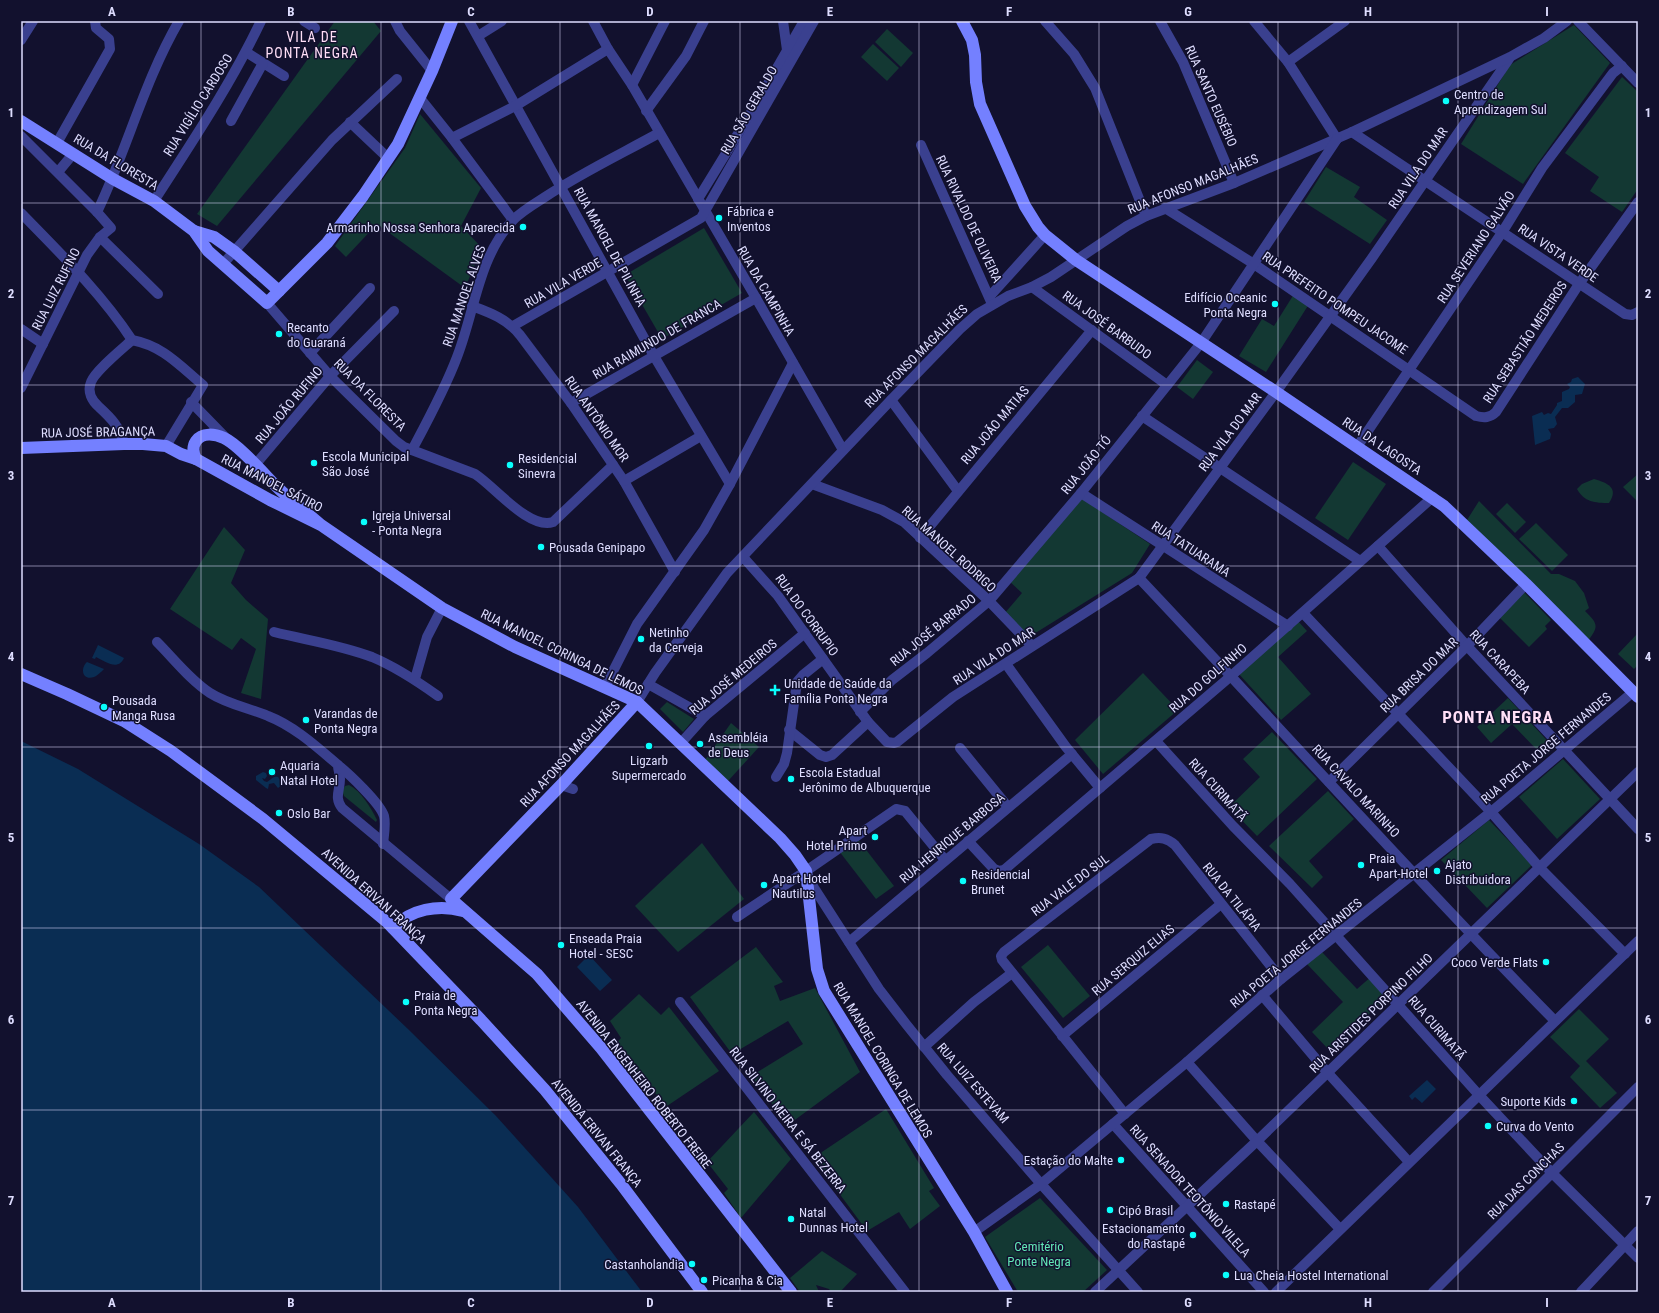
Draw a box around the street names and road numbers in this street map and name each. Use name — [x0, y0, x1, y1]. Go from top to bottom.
street label: RUA SANTO EUSÉBIO — [1182, 43, 1240, 149]
street label: RUA VIGÍLIO CARDOSO — [160, 51, 236, 159]
street label: RUA SÃO GERALDO — [717, 63, 780, 157]
street label: RUA VILA DO MAR — [1385, 125, 1451, 211]
street label: RUA DA FLORESTA — [71, 131, 161, 193]
street label: RUA AFONSO MAGALHÃES — [1125, 150, 1261, 217]
street label: RUA RIVALDO DE OLIVEIRA — [933, 153, 1005, 286]
street label: RUA MANOEL DE PILINHA — [571, 185, 649, 310]
street label: RUA SEVERIANO GALVÃO — [1433, 188, 1518, 306]
street label: RUA VISTA VERDE — [1515, 221, 1601, 285]
street label: RUA MANOEL ALVES — [440, 243, 489, 349]
street label: RUA DA CAMPINHA — [734, 243, 798, 339]
street label: RUA LUIZ RUFINO — [29, 245, 83, 333]
street label: RUA PREFEITO POMPEU JACOME — [1259, 249, 1411, 357]
street label: RUA VILA VERDE — [522, 255, 604, 311]
street label: RUA SEBASTIÃO MEDEIROS — [1479, 277, 1570, 406]
street label: RUA JOSÉ BARBUDO — [1060, 288, 1154, 362]
street label: RUA RAIMUNDO DE FRANCA — [590, 296, 724, 382]
street label: RUA AFONSO MAGALHÃES — [861, 301, 971, 411]
street label: RUA DA FLORESTA — [331, 356, 410, 435]
street label: RUA JOÃO RUFINO — [252, 363, 326, 447]
street label: RUA ANTÔNIO MOR — [562, 373, 632, 465]
street label: RUA JOÃO MATIAS — [957, 382, 1032, 467]
street label: RUA VILA DO MAR — [1196, 390, 1264, 474]
street label: RUA DA LAGOSTA — [1340, 414, 1425, 478]
street label: RUA JOSÉ BRAGANÇA — [41, 423, 156, 440]
street label: RUA JOÃO TÓ — [1057, 432, 1114, 497]
street label: RUA MANOEL SÁTIRO — [219, 451, 325, 515]
street label: RUA MANOEL RODRIGO — [899, 503, 999, 595]
street label: RUA TATUARAMA — [1149, 518, 1233, 580]
street label: RUA DO CORRUPIO — [772, 571, 842, 659]
street label: RUA JOSÉ BARRADO — [887, 591, 979, 669]
street label: RUA MANOEL CORINGA DE LEMOS — [478, 606, 646, 698]
street label: RUA VILA DO MAR — [950, 624, 1038, 688]
street label: RUA CARAPEBA — [1467, 627, 1534, 697]
street label: RUA BRISA DO MAR — [1377, 634, 1461, 716]
street label: RUA JOSÉ MEDEIROS — [686, 636, 780, 718]
street label: RUA DO GOLFINHO — [1166, 640, 1250, 716]
street label: RUA POETA JORGE FERNANDES — [1478, 689, 1614, 807]
street label: RUA AFONSO MAGALHÃES — [516, 697, 623, 810]
street label: RUA CAVALO MARINHO — [1309, 742, 1403, 841]
street label: RUA CURIMATÃ — [1186, 755, 1251, 825]
street label: RUA HENRIQUE BARBOSA — [896, 789, 1008, 886]
street label: AVENIDA ERIVAN FRANÇA — [319, 845, 430, 947]
street label: RUA VALE DO SUL — [1028, 851, 1112, 919]
street label: RUA DA TILÁPIA — [1200, 860, 1265, 935]
street label: RUA POETA JORGE FERNANDES — [1227, 895, 1365, 1011]
street label: RUA SERQUIZ ELIAS — [1089, 921, 1177, 999]
street label: RUA ARISTIDES PORPINO FILHO — [1306, 950, 1436, 1076]
street label: RUA MANOEL CORINGA DE LEMOS — [830, 979, 936, 1141]
street label: RUA CURIMATÃ — [1405, 992, 1470, 1063]
street label: AVENIDA ENGENHEIRO ROBERTO FREIRE — [573, 997, 715, 1171]
street label: RUA LUIZ ESTEVAM — [934, 1040, 1012, 1126]
street label: RUA SILVINO MEIRA E SÁ BEZERRA — [726, 1044, 850, 1196]
street label: AVENIDA ERIVAN FRANÇA — [549, 1076, 646, 1191]
street label: RUA SENADOR TEOTÔNIO VILELA — [1127, 1122, 1254, 1261]
street label: RUA DAS CONCHAS — [1485, 1139, 1568, 1222]

